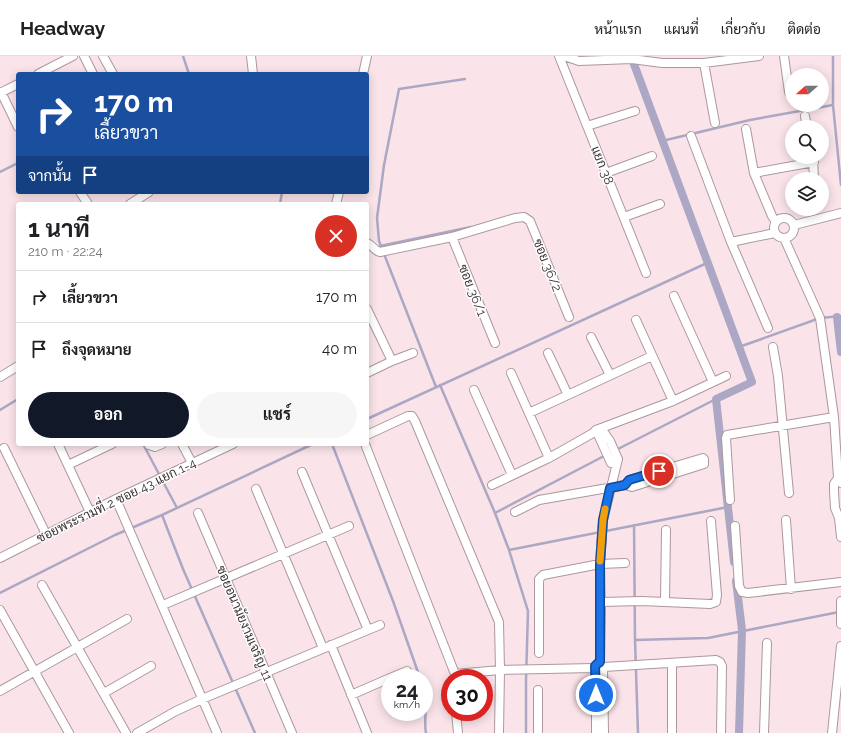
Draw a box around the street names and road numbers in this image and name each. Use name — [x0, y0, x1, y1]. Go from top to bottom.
street label: แยก 38 — [588, 144, 617, 187]
street label: ซอย 36/2 — [530, 237, 565, 294]
street label: ซอย 36/1 — [455, 262, 490, 319]
street label: ซอยพระรามที่ 2 ซอย 43 แยก 1-4 — [32, 451, 198, 546]
street label: ซอยอนามัยงามเจริญ 11 — [213, 563, 277, 684]

